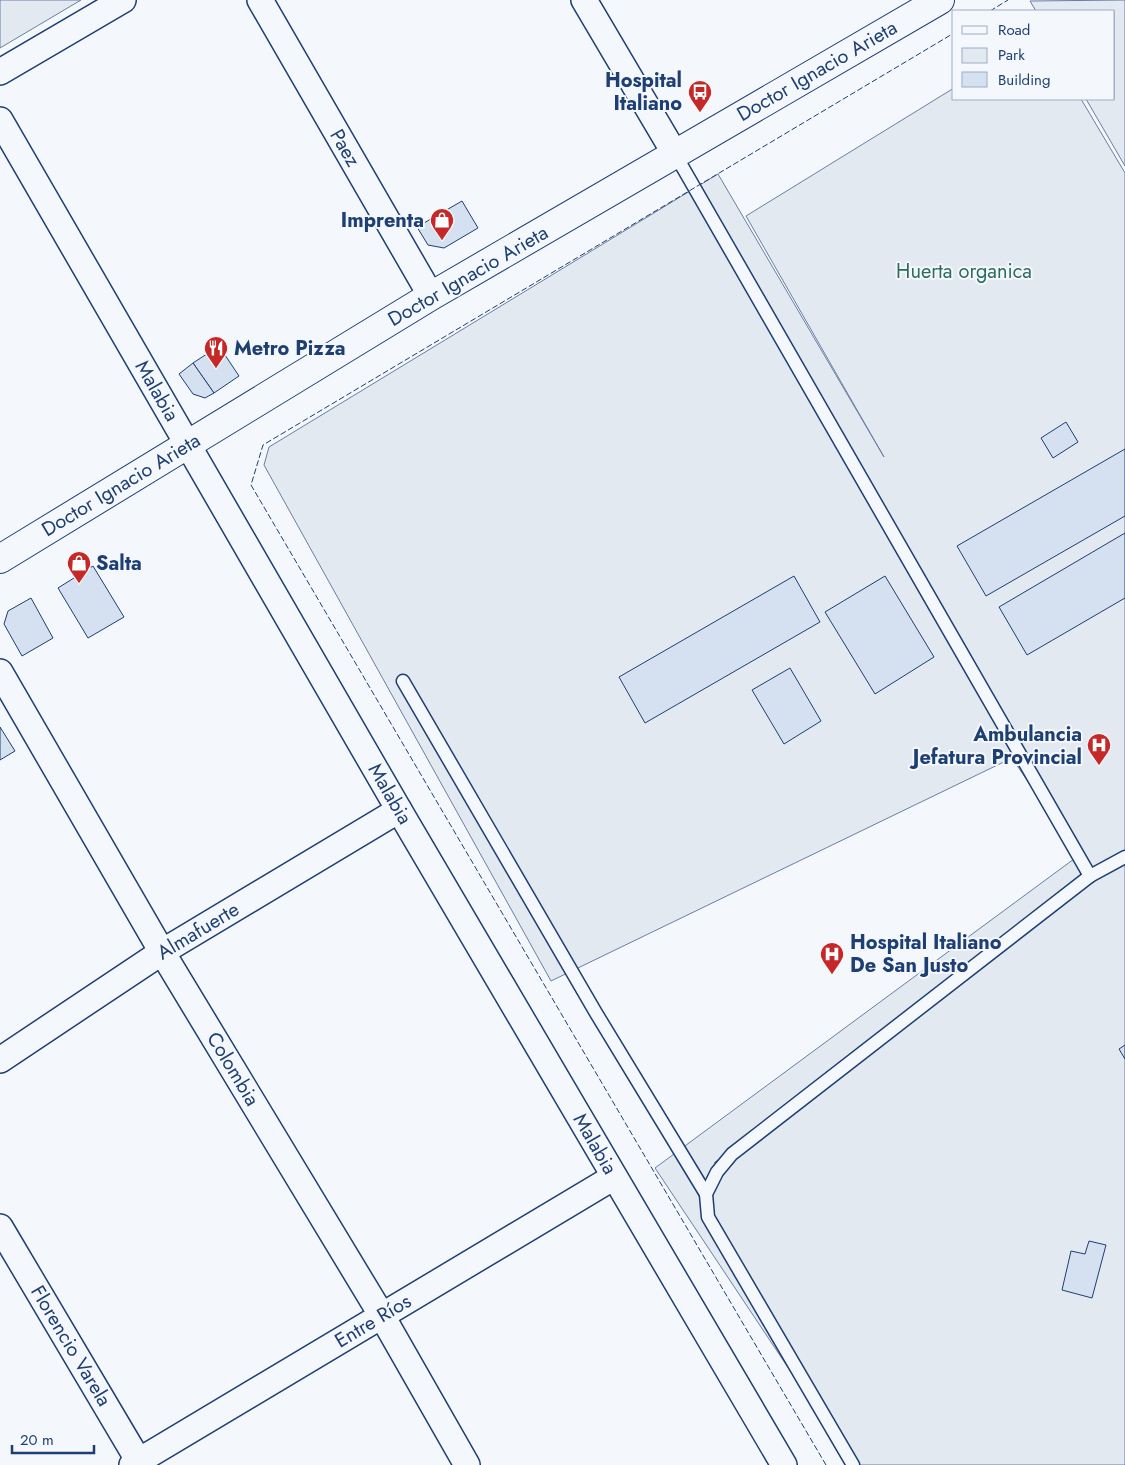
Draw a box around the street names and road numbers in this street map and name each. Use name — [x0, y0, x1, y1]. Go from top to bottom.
street label: Doctor Ignacio Arieta — [731, 13, 903, 129]
street label: Paez — [323, 124, 367, 172]
street label: Doctor Ignacio Arieta — [382, 218, 554, 334]
street label: Malabia — [128, 355, 186, 427]
street label: Doctor Ignacio Arieta — [36, 426, 206, 544]
street label: Malabia — [361, 758, 419, 830]
street label: Almafuerte — [151, 895, 245, 967]
street label: Colombia — [199, 1026, 267, 1112]
street label: Malabia — [566, 1108, 624, 1180]
street label: Florencio Varela — [23, 1280, 119, 1412]
street label: Entre Ríos — [329, 1287, 417, 1355]

